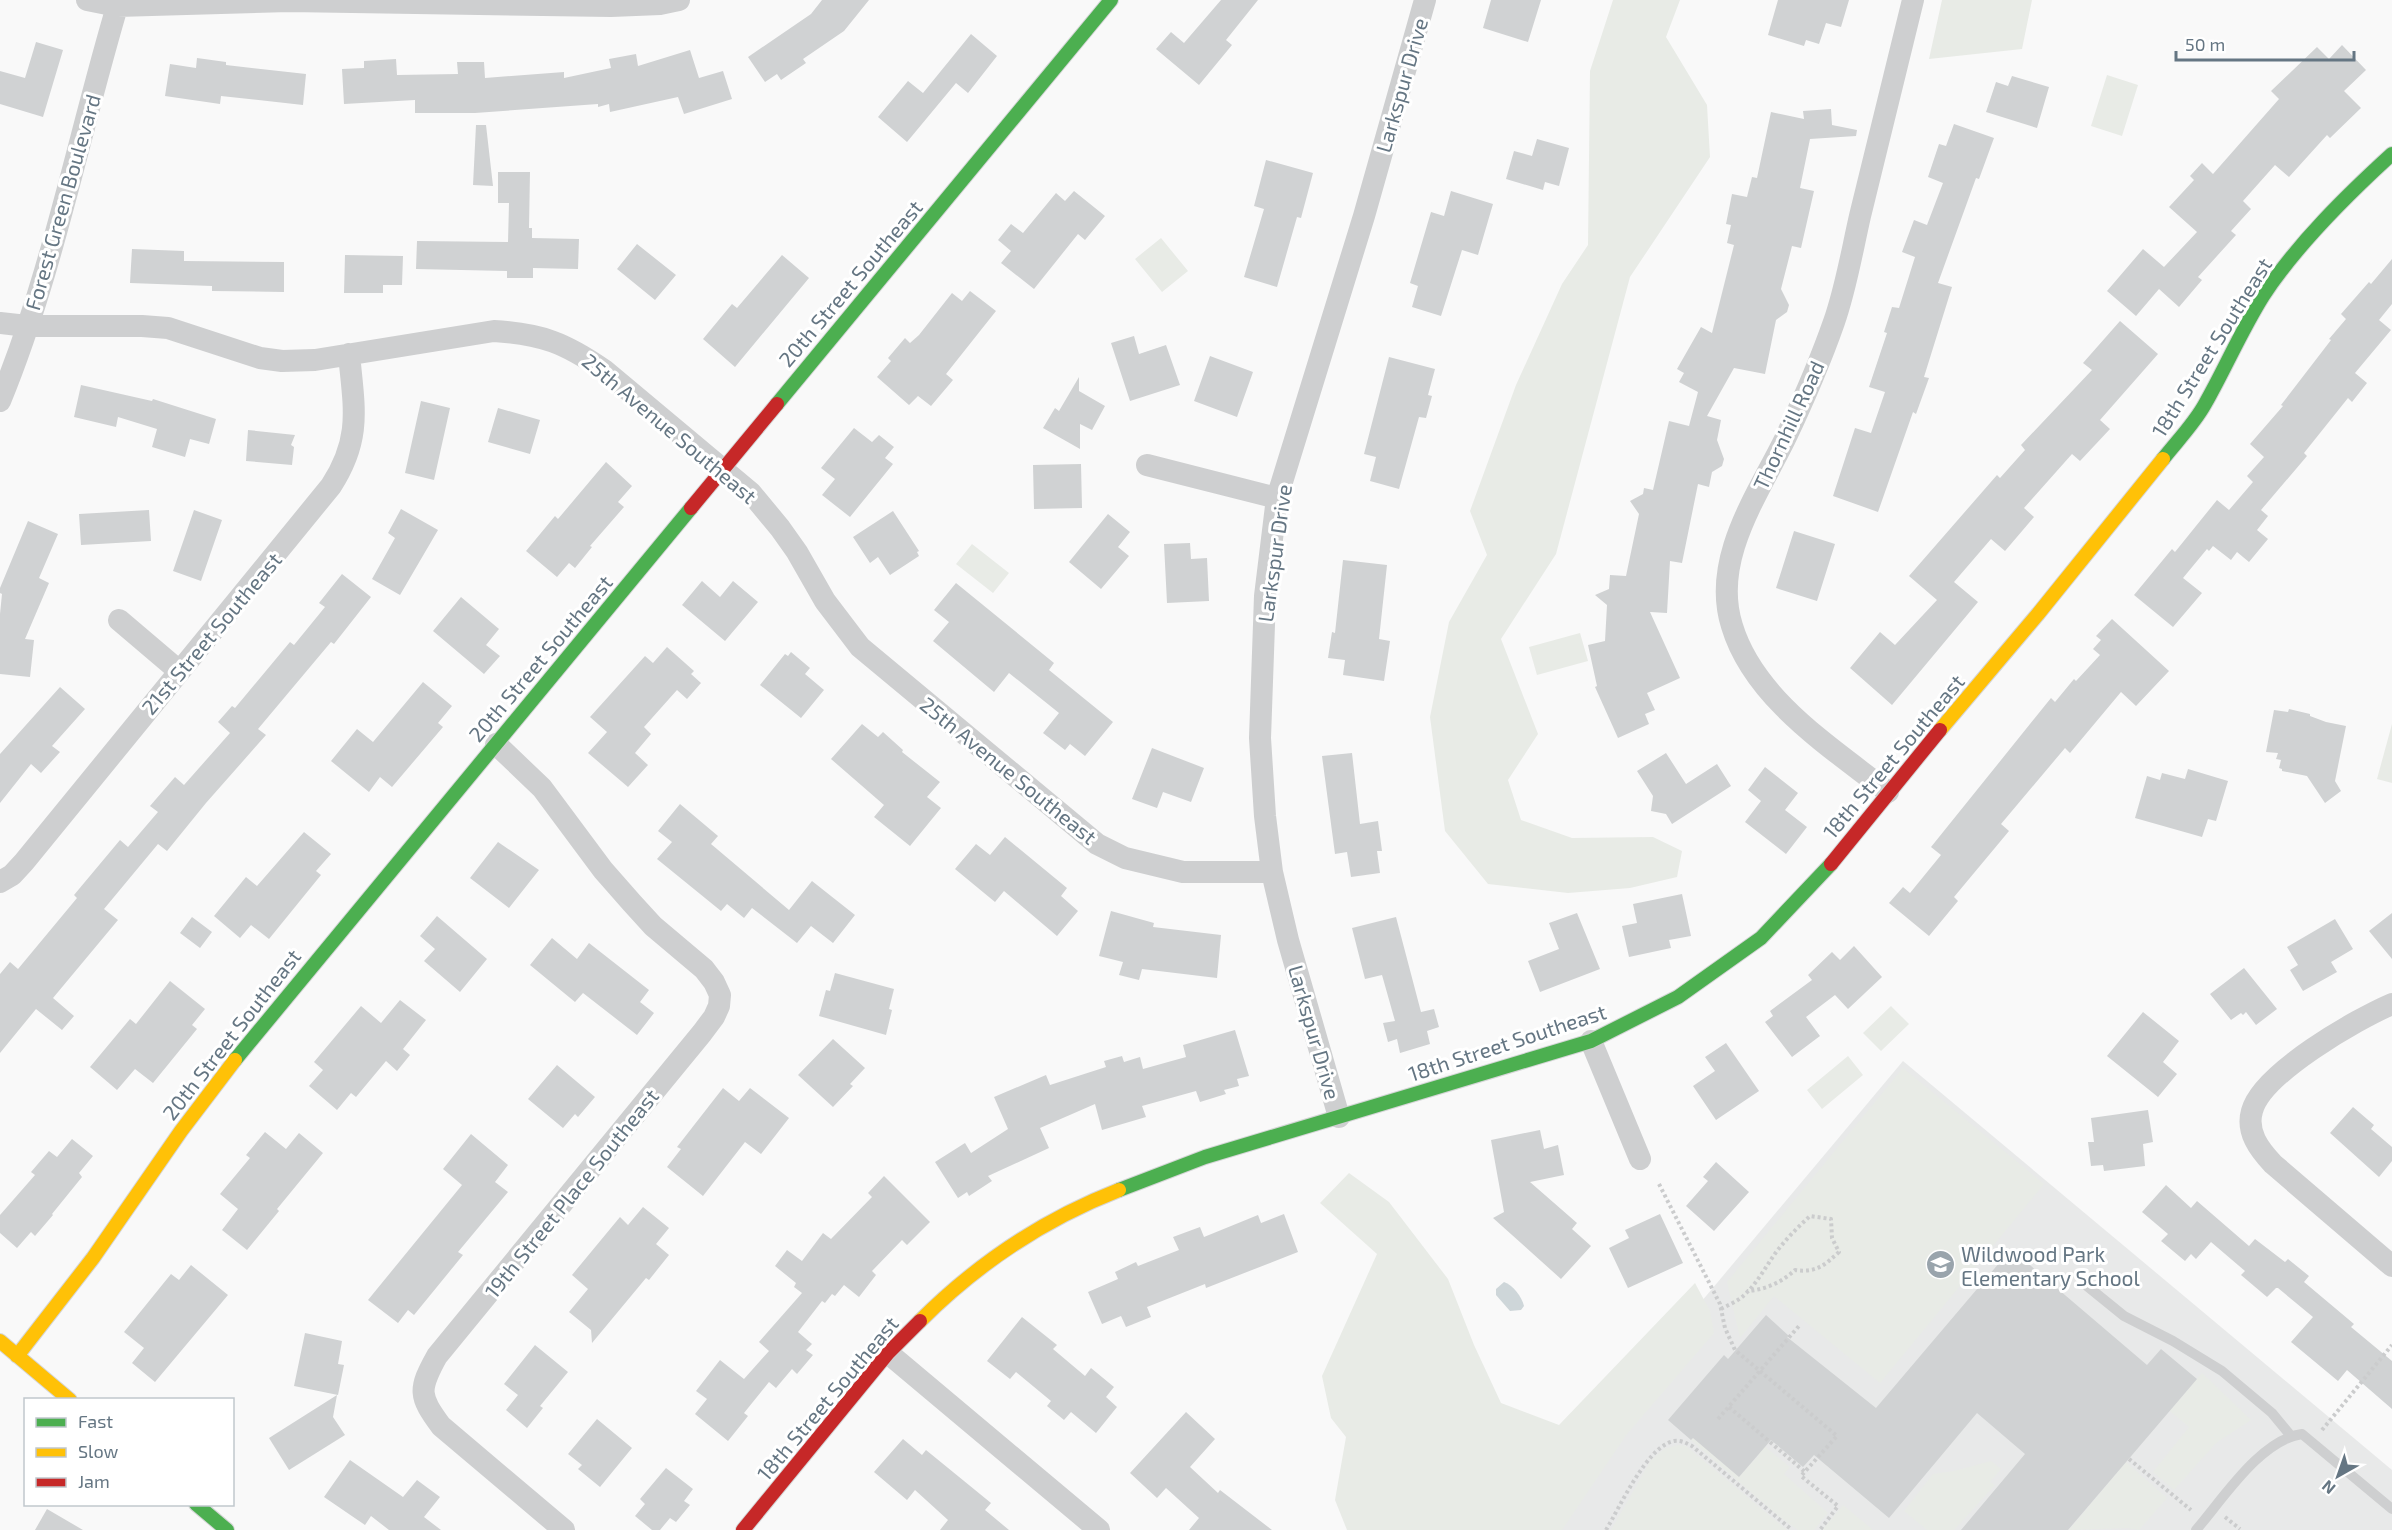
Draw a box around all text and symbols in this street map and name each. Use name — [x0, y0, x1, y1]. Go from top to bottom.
street label: Larkspur Drive — [1370, 15, 1432, 155]
scale bar — [2176, 24, 2354, 62]
text: 50 m — [2185, 33, 2225, 55]
street label: Forest Green Boulevard — [19, 91, 105, 313]
street label: 20th Street Southeast — [773, 195, 927, 371]
street label: 18th Street Southeast — [2146, 253, 2276, 441]
street label: 25th Avenue Southeast — [578, 348, 762, 508]
street label: Thornhill Road — [1747, 357, 1829, 493]
street label: Larkspur Drive — [1252, 483, 1296, 623]
street label: 21st Street Southeast — [136, 547, 286, 719]
street label: 20th Street Southeast — [463, 570, 617, 746]
street label: 18th Street Southeast — [1817, 669, 1969, 843]
street label: 25th Avenue Southeast — [916, 691, 1102, 849]
street label: 20th Street Southeast — [157, 944, 305, 1124]
street label: Larkspur Drive — [1284, 962, 1346, 1102]
street label: 18th Street Southeast — [1405, 998, 1609, 1086]
street label: 19th Street Place Southeast — [479, 1083, 663, 1303]
place label: Wildwood Park Elementary School — [1961, 1241, 2141, 1290]
school or university icon: Wildwood Park Elementary School — [1924, 1249, 1956, 1281]
street label: 18th Street Southeast — [751, 1311, 903, 1485]
legend — [24, 1398, 234, 1506]
text: Fast — [78, 1410, 113, 1432]
text: Slow — [78, 1440, 119, 1462]
north arrow — [2308, 1446, 2368, 1506]
text: Jam — [78, 1470, 110, 1492]
text: N — [2318, 1477, 2339, 1499]

